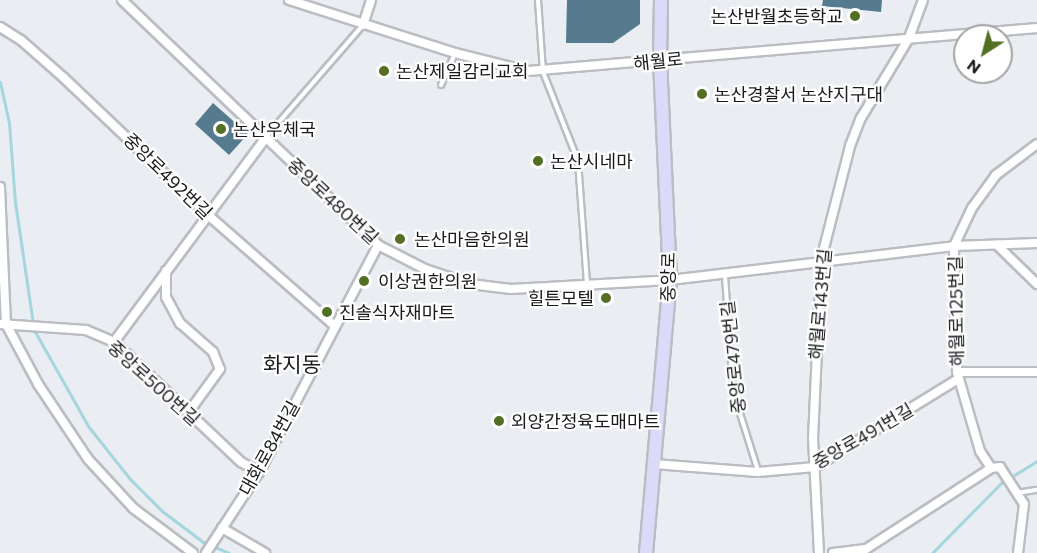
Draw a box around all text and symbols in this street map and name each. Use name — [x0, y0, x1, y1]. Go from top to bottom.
place label: 논산반월초등학교 — [711, 5, 843, 27]
marker: 논산반월초등학교 — [848, 9, 862, 23]
north arrow — [953, 24, 1013, 84]
street label: 해월로 — [632, 48, 684, 74]
text: N — [963, 56, 984, 79]
place label: 논산제일감리교회 — [396, 60, 528, 82]
marker: 논산제일감리교회 — [377, 64, 391, 78]
place label: 논산경찰서 논산지구대 — [714, 83, 883, 105]
marker: 논산경찰서 논산지구대 — [695, 87, 709, 101]
place label: 논산우체국 — [233, 118, 316, 140]
marker: 논산우체국 — [214, 122, 228, 136]
street label: 중앙로492번길 — [119, 128, 217, 224]
place label: 논산시네마 — [550, 150, 633, 172]
street label: 중앙로480번길 — [283, 153, 383, 249]
marker: 논산시네마 — [531, 154, 545, 168]
place label: 논산마음한의원 — [414, 228, 530, 250]
marker: 논산마음한의원 — [391, 230, 409, 248]
street label: 해월로143번길 — [804, 247, 836, 361]
street label: 중앙로 — [657, 252, 679, 302]
street label: 해월로125번길 — [944, 255, 968, 367]
place label: 이상권한의원 — [378, 270, 477, 292]
marker: 이상권한의원 — [355, 272, 373, 290]
place label: 힐튼모텔 — [528, 287, 594, 309]
marker: 힐튼모텔 — [599, 291, 613, 305]
street label: 중앙로479번길 — [716, 299, 750, 415]
place label: 진솔식자재마트 — [339, 301, 455, 323]
marker: 진솔식자재마트 — [320, 305, 334, 319]
street label: 중앙로500번길 — [103, 336, 205, 430]
district label: 화지동 — [263, 351, 321, 377]
street label: 대화로84번길 — [234, 397, 304, 499]
street label: 중앙로491번길 — [809, 399, 917, 473]
place label: 외양간정육도매마트 — [511, 410, 660, 432]
marker: 외양간정육도매마트 — [492, 414, 506, 428]

